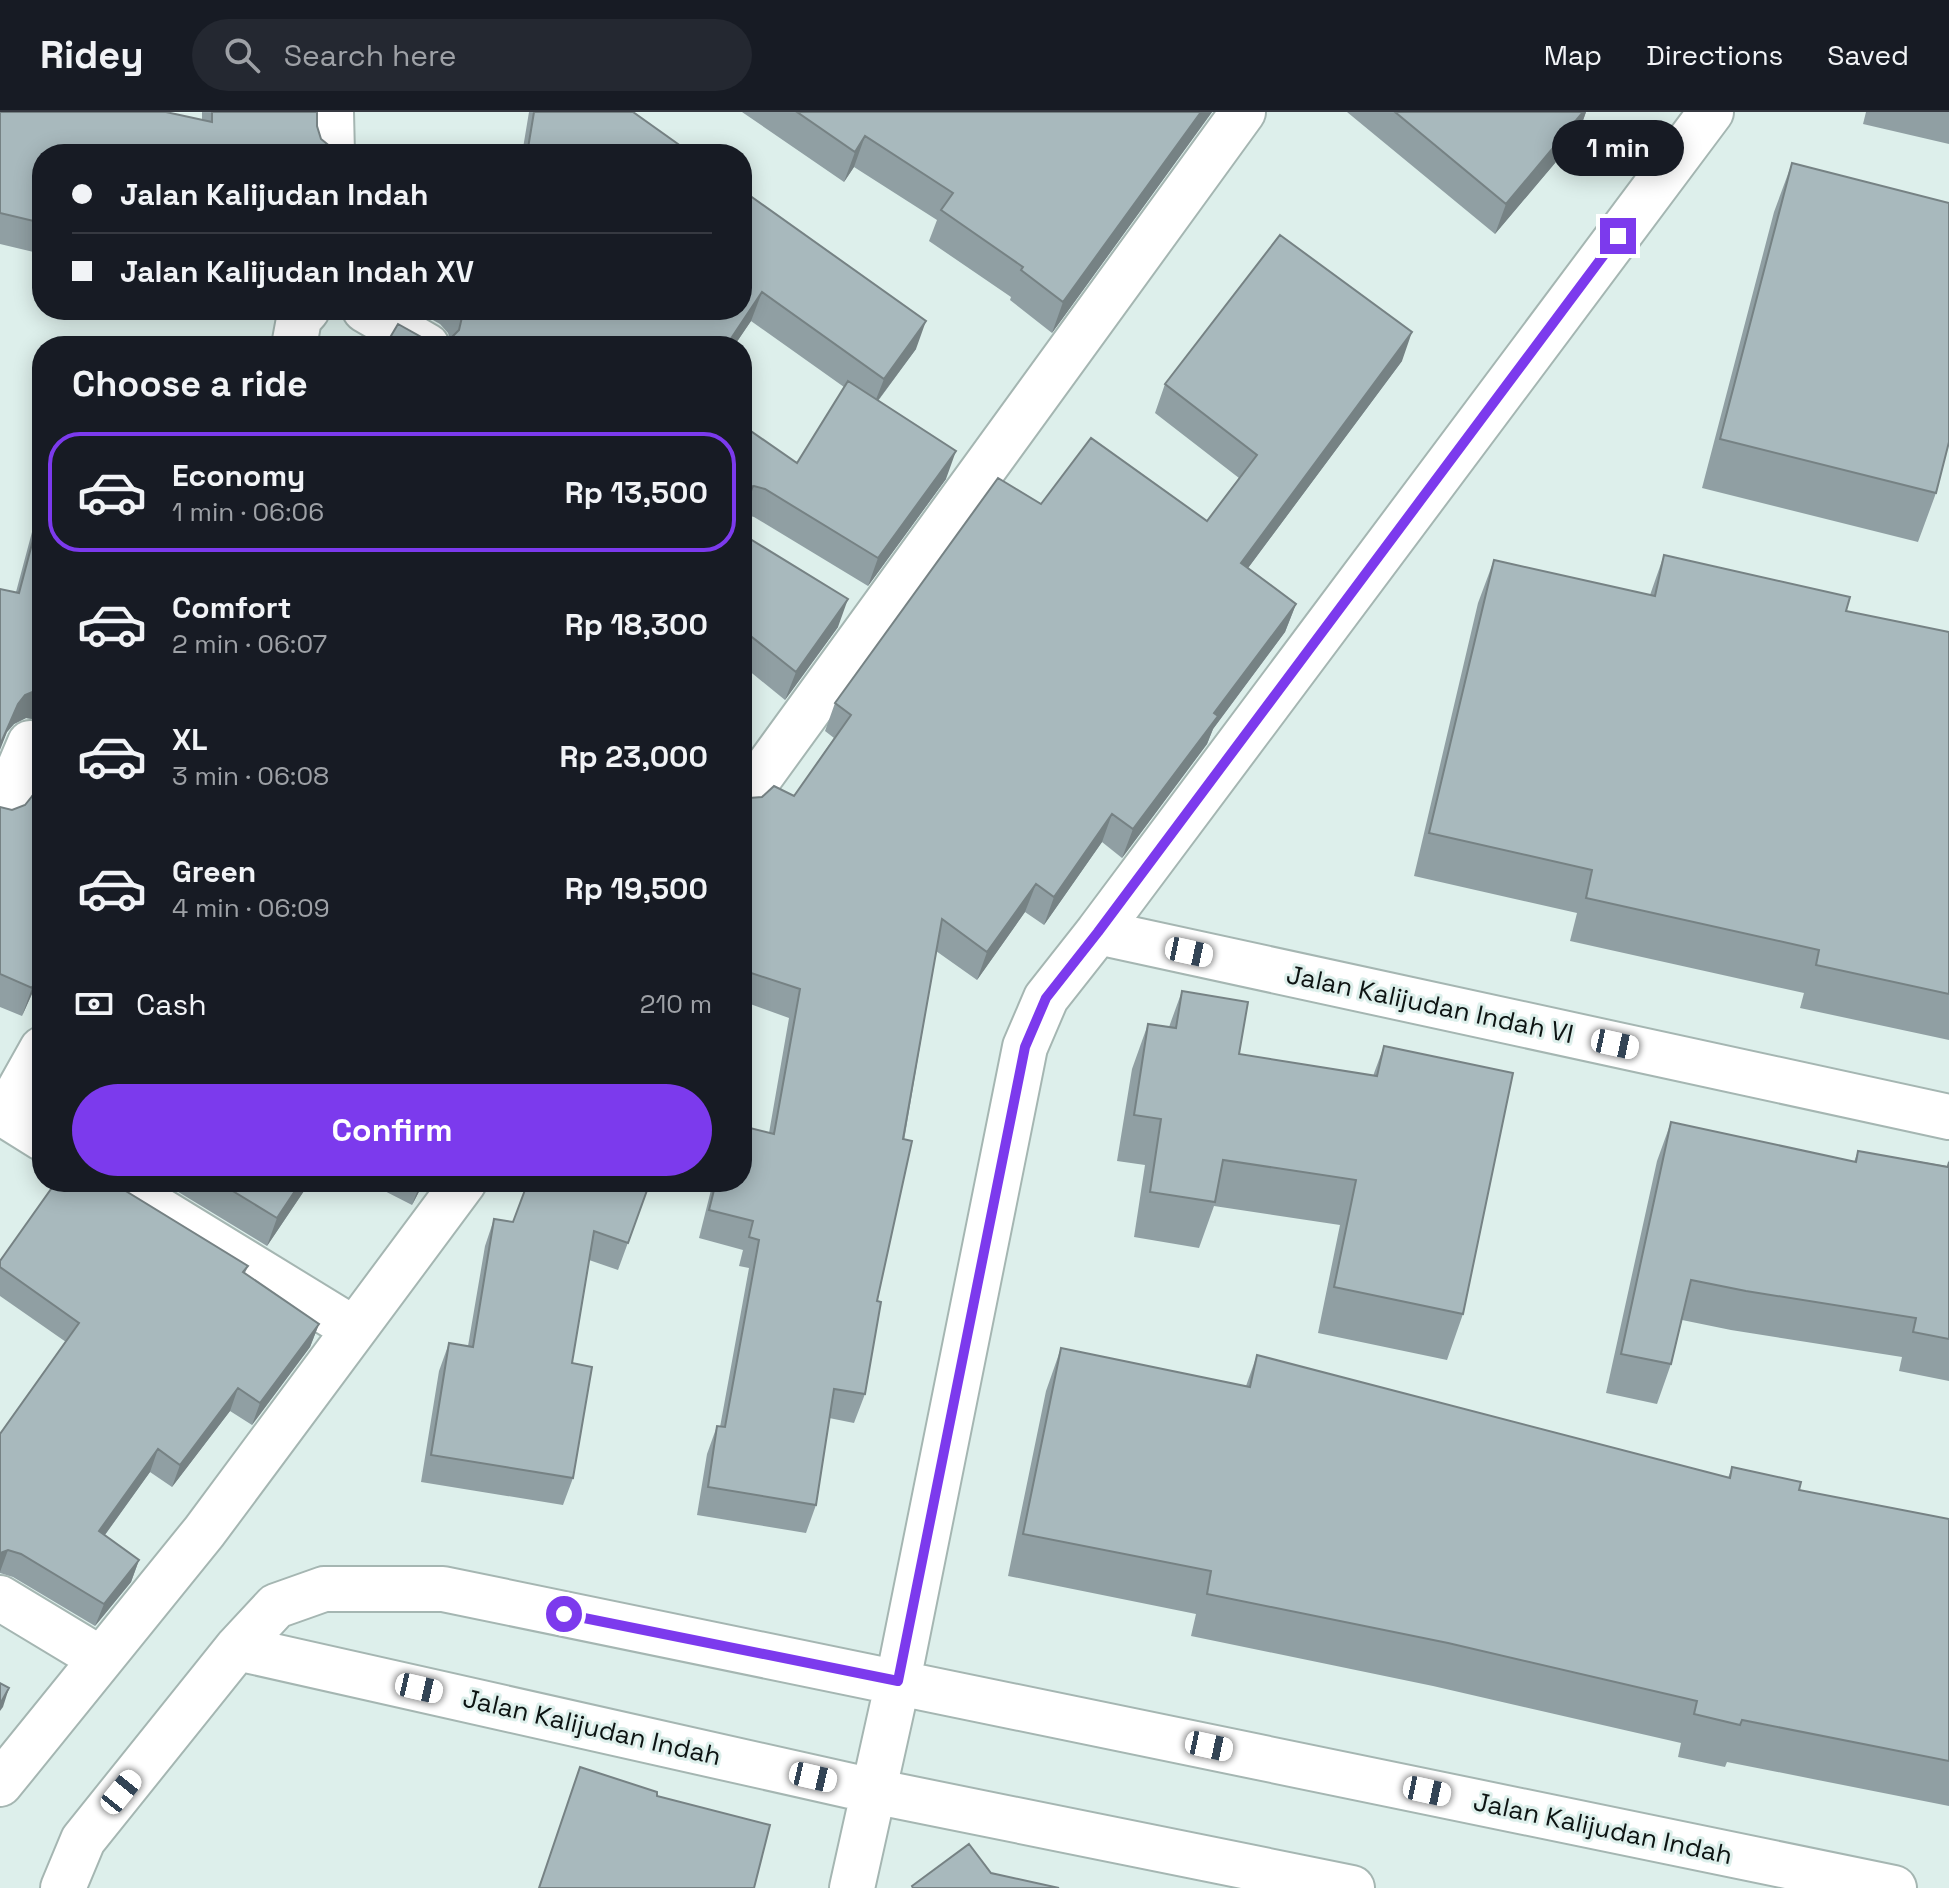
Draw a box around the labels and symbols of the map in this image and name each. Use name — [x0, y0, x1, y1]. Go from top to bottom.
callout: 1 min — [1552, 120, 1684, 176]
route end — [1600, 218, 1636, 254]
car — [1163, 935, 1215, 969]
street label: Jalan Kalijudan Indah VI — [1283, 957, 1577, 1051]
car — [1589, 1027, 1641, 1061]
route start — [546, 1596, 582, 1632]
car — [393, 1671, 445, 1705]
street label: Jalan Kalijudan Indah — [460, 1681, 724, 1773]
car — [1183, 1729, 1235, 1763]
car — [787, 1760, 839, 1794]
car — [97, 1766, 145, 1818]
car — [1401, 1774, 1453, 1808]
street label: Jalan Kalijudan Indah — [1470, 1784, 1736, 1872]

